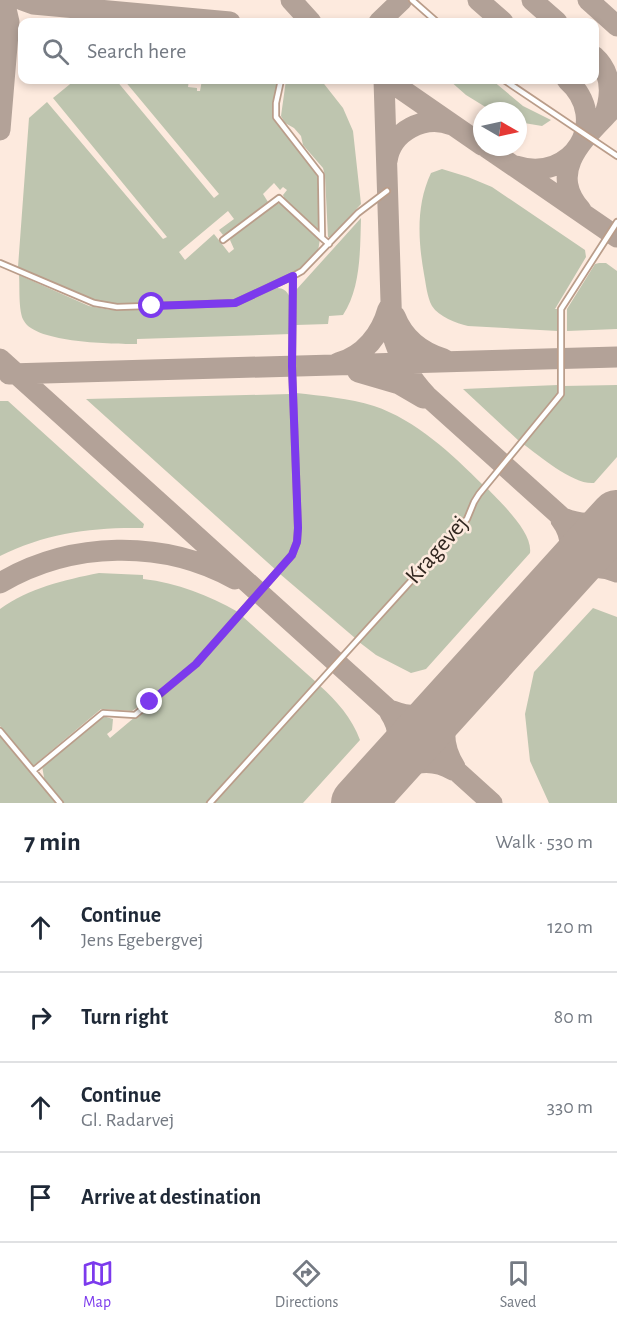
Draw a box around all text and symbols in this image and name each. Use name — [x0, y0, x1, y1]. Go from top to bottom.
search box — [18, 18, 599, 84]
icon: search — [39, 35, 72, 68]
text: Search here — [87, 40, 186, 62]
north arrow — [473, 102, 527, 156]
route start — [138, 292, 164, 318]
street label: Kragevej — [401, 511, 473, 589]
route end — [136, 688, 162, 714]
text: 7 min — [24, 829, 81, 855]
text: Walk · 530 m — [495, 832, 593, 852]
text: Continue — [81, 904, 161, 926]
icon: ahead — [24, 911, 57, 944]
text: 120 m — [547, 917, 593, 937]
text: Jens Egebergvej — [81, 930, 203, 950]
icon: right — [24, 1001, 57, 1034]
text: Turn right — [81, 1006, 168, 1028]
text: 80 m — [554, 1007, 593, 1027]
text: Continue — [81, 1084, 161, 1106]
icon: ahead — [24, 1091, 57, 1124]
text: 330 m — [547, 1097, 593, 1117]
text: Gl. Radarvej — [81, 1110, 174, 1130]
icon: arrive — [24, 1181, 57, 1214]
text: Arrive at destination — [81, 1186, 261, 1208]
tab: Map — [81, 1257, 114, 1312]
tab: Directions — [275, 1257, 339, 1312]
tab: Saved — [500, 1257, 536, 1312]

